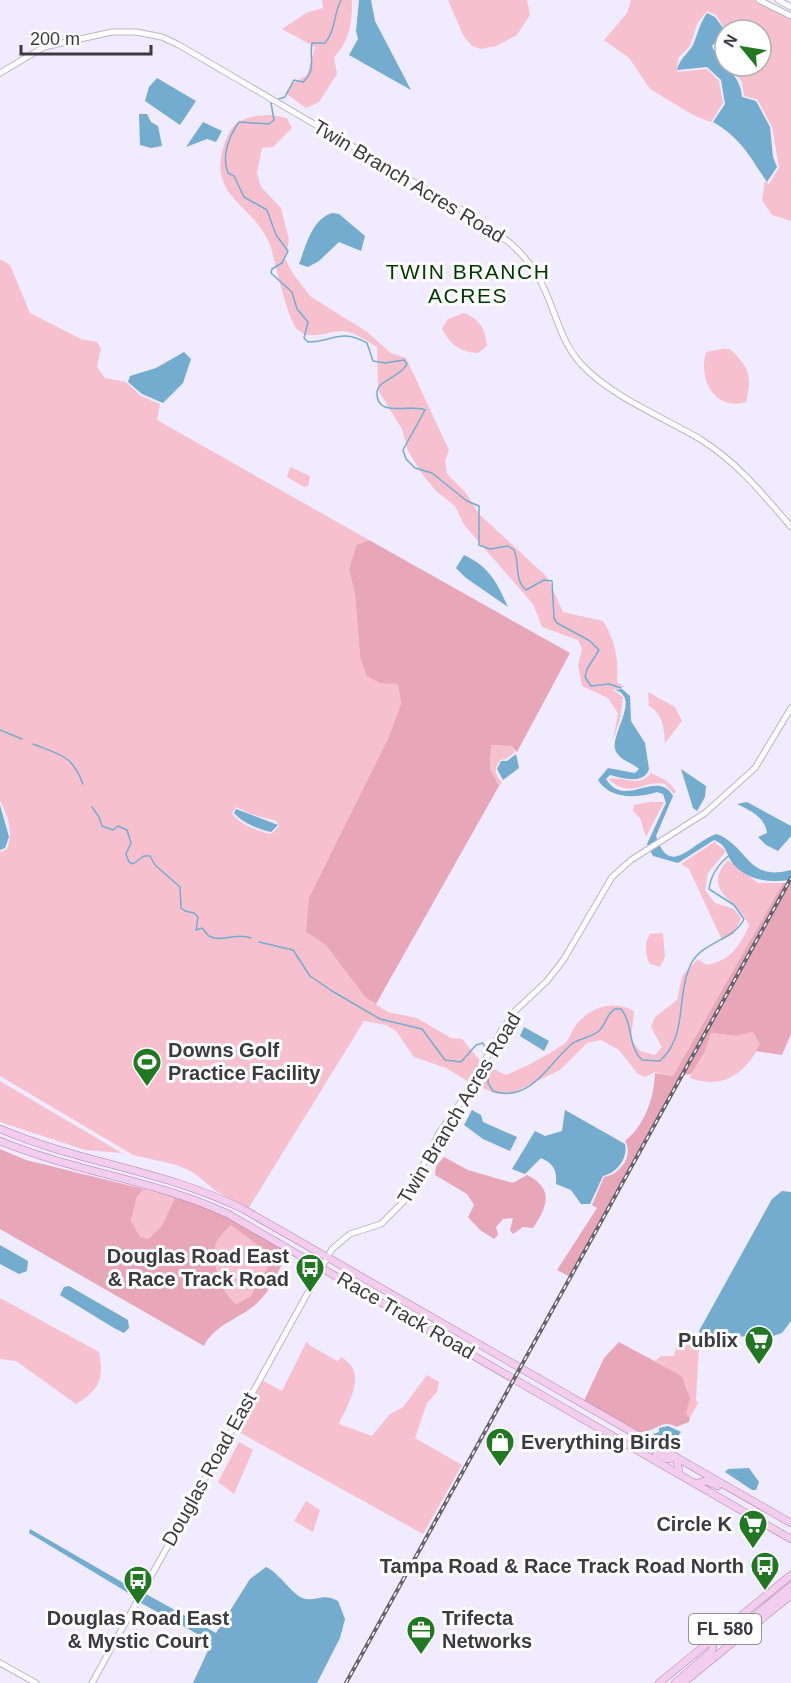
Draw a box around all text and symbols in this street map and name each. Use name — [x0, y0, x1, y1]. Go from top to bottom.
scale bar — [21, 18, 152, 56]
north arrow — [713, 18, 773, 78]
text: 200 m — [30, 29, 80, 49]
text: N — [720, 31, 741, 50]
street label: Twin Branch Acres Road — [309, 115, 509, 247]
district label: TWIN BRANCH ACRES — [386, 260, 550, 307]
street label: Twin Branch Acres Road — [393, 1008, 525, 1208]
place label: Downs Golf Practice Facility — [168, 1039, 321, 1084]
sports icon: Downs Golf Practice Facility — [131, 1046, 163, 1088]
place label: Douglas Road East & Race Track Road — [107, 1245, 289, 1290]
bus stop icon: Douglas Road East & Race Track Road — [294, 1252, 326, 1294]
street label: Race Track Road — [334, 1267, 478, 1363]
supermarket icon: Publix — [743, 1324, 775, 1366]
place label: Publix — [678, 1329, 738, 1351]
street label: Douglas Road East — [158, 1388, 261, 1550]
shop icon: Everything Birds — [484, 1426, 516, 1468]
place label: Everything Birds — [521, 1431, 681, 1453]
supermarket icon: Circle K — [737, 1508, 769, 1550]
place label: Circle K — [656, 1513, 733, 1535]
bus stop icon: Tampa Road & Race Track Road North — [749, 1550, 781, 1592]
place label: Tampa Road & Race Track Road North — [380, 1555, 744, 1577]
bus stop icon: Douglas Road East & Mystic Court — [122, 1564, 154, 1606]
place label: Douglas Road East & Mystic Court — [47, 1607, 229, 1652]
place label: Trifecta Networks — [442, 1607, 532, 1652]
office icon: Trifecta Networks — [405, 1614, 437, 1656]
road number: FL 580 — [689, 1614, 761, 1644]

